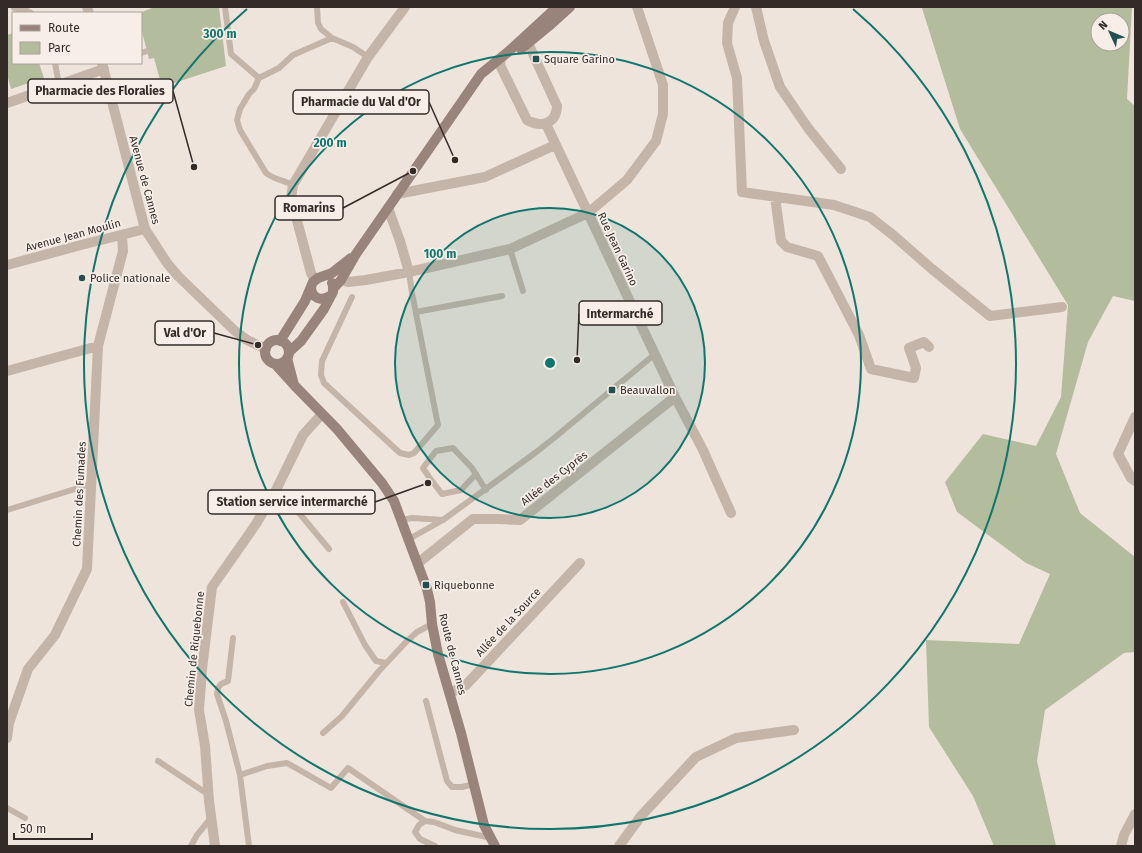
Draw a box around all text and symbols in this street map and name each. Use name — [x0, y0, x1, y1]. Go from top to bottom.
legend — [12, 12, 142, 64]
north arrow — [1090, 12, 1130, 52]
text: N — [1096, 18, 1110, 33]
text: Route — [48, 21, 80, 35]
text: 300 m — [202, 27, 237, 41]
text: Parc — [48, 41, 71, 55]
place label: Square Garino — [544, 53, 615, 66]
marker: Square Garino — [531, 54, 541, 64]
callout: Pharmacie des Floralies — [28, 79, 173, 103]
text: Pharmacie des Floralies — [35, 84, 165, 98]
callout: Pharmacie du Val d'Or — [293, 90, 429, 114]
text: Pharmacie du Val d'Or — [301, 95, 421, 109]
street label: Avenue de Cannes — [126, 135, 163, 226]
text: 200 m — [313, 136, 347, 150]
callout: Romarins — [275, 196, 343, 220]
text: Romarins — [283, 201, 335, 215]
street label: Rue Jean Garino — [595, 210, 640, 288]
street label: Avenue Jean Moulin — [24, 217, 122, 254]
text: 100 m — [424, 247, 456, 261]
place label: Police nationale — [90, 272, 170, 285]
marker: Police nationale — [77, 273, 87, 283]
callout: Intermarché — [579, 301, 662, 325]
text: Intermarché — [587, 307, 654, 321]
callout: Val d'Or — [155, 321, 214, 345]
text: Val d'Or — [163, 326, 206, 340]
centre of rings — [543, 356, 557, 370]
place label: Beauvallon — [620, 384, 675, 397]
marker: Beauvallon — [607, 385, 617, 395]
street label: Chemin des Fumades — [70, 441, 89, 547]
street label: Allée des Cyprès — [518, 448, 590, 508]
callout: Station service intermarché — [208, 490, 375, 514]
text: Station service intermarché — [216, 495, 368, 509]
place label: Riquebonne — [434, 579, 495, 592]
marker: Riquebonne — [421, 580, 431, 590]
street label: Allée de la Source — [473, 585, 543, 659]
street label: Chemin de Riquebonne — [182, 590, 207, 708]
street label: Route de Cannes — [436, 612, 469, 696]
scale bar — [14, 815, 92, 841]
text: 50 m — [20, 822, 46, 836]

